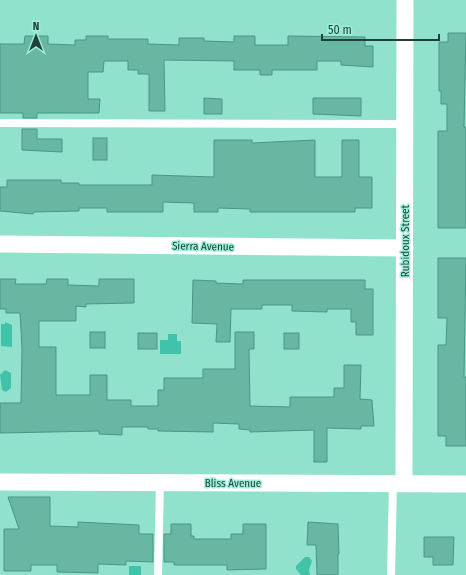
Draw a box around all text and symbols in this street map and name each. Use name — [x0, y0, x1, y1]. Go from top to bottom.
north arrow — [16, 16, 56, 56]
scale bar — [322, 16, 439, 42]
text: N — [33, 20, 39, 33]
text: 50 m — [328, 23, 352, 37]
street label: Rubidoux Street — [399, 204, 412, 277]
street label: Sierra Avenue — [172, 239, 234, 254]
street label: Bliss Avenue — [205, 477, 261, 490]

